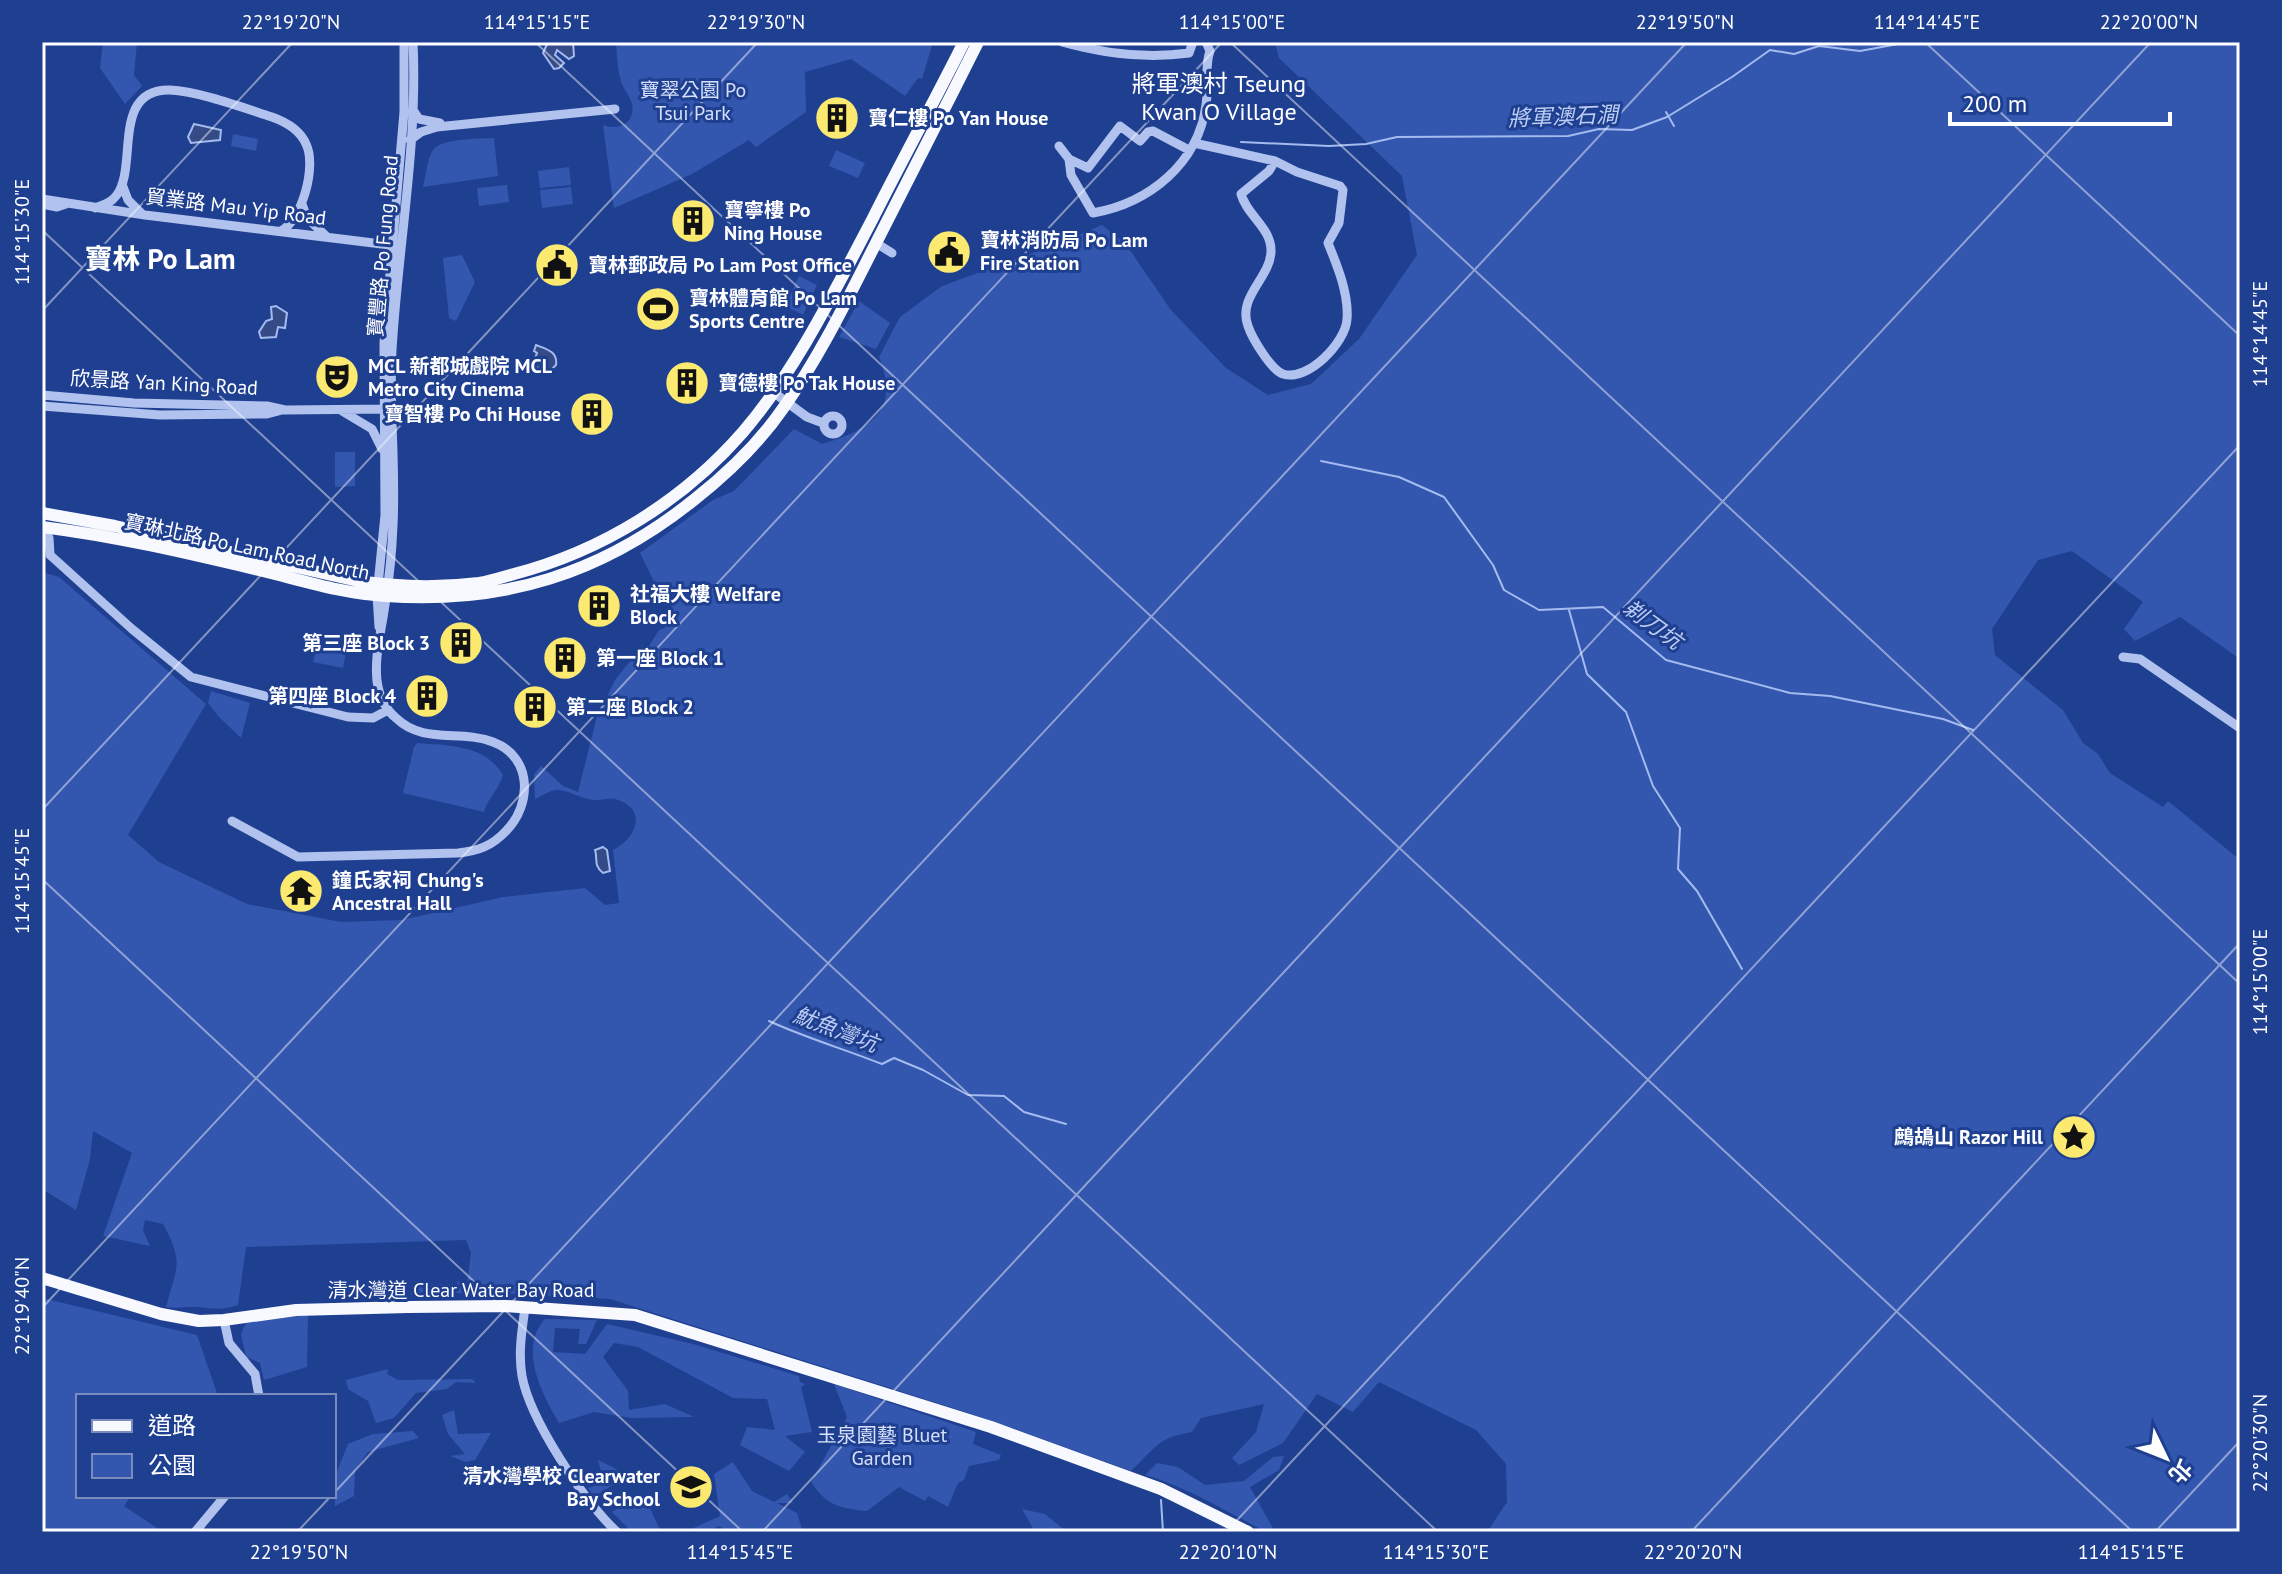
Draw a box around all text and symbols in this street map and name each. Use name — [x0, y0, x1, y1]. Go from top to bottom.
text: 22°19'20"N — [242, 9, 340, 35]
text: 114°15'15"E — [484, 9, 590, 35]
text: 22°19'30"N — [707, 9, 805, 35]
text: 114°15'00"E — [1179, 9, 1285, 35]
text: 22°19'50"N — [1636, 9, 1734, 35]
text: 114°14'45"E — [1874, 9, 1980, 35]
text: 22°20'00"N — [2100, 9, 2198, 35]
district label: 將軍澳村 Tseung Kwan O Village — [1132, 68, 1306, 127]
scale bar — [1950, 76, 2170, 126]
park label: 寶翠公園 Po Tsui Park — [640, 77, 746, 126]
text: 200 m — [1962, 88, 2027, 119]
building icon: 寶仁樓 Po Yan House — [813, 94, 861, 142]
water label: 將軍澳石澗 — [1508, 100, 1621, 132]
place label: 寶仁樓 Po Yan House — [868, 105, 1048, 131]
street label: 寶豐路 Po Fung Road — [362, 154, 404, 338]
text: 114°15'30"E — [9, 179, 35, 285]
street label: 貿業路 Mau Yip Road — [144, 183, 328, 231]
building icon: 寶寧樓 Po Ning House — [669, 197, 717, 245]
place label: 寶寧樓 Po Ning House — [724, 197, 822, 246]
place label: 寶林消防局 Po Lam Fire Station — [980, 227, 1148, 276]
public building icon: 寶林消防局 Po Lam Fire Station — [925, 228, 973, 276]
district label: 寶林 Po Lam — [84, 240, 236, 277]
public building icon: 寶林郵政局 Po Lam Post Office — [533, 241, 581, 289]
place label: 寶林郵政局 Po Lam Post Office — [588, 252, 852, 278]
text: 114°14'45"E — [2247, 281, 2273, 387]
sports icon: 寶林體育館 Po Lam Sports Centre — [634, 285, 682, 333]
place label: 寶林體育館 Po Lam Sports Centre — [689, 285, 857, 334]
theatre icon: MCL 新都城戲院 MCL Metro City Cinema — [313, 353, 361, 401]
place label: MCL 新都城戲院 MCL Metro City Cinema — [368, 353, 553, 402]
building icon: 寶德樓 Po Tak House — [663, 359, 711, 407]
street label: 欣景路 Yan King Road — [69, 365, 259, 401]
place label: 寶德樓 Po Tak House — [718, 370, 895, 396]
building icon: 寶智樓 Po Chi House — [568, 390, 616, 438]
place label: 寶智樓 Po Chi House — [384, 401, 561, 427]
street label: 寶琳北路 Po Lam Road North — [122, 508, 372, 586]
place label: 社福大樓 Welfare Block — [630, 581, 781, 630]
building icon: 社福大樓 Welfare Block — [575, 582, 623, 630]
water label: 剃刀坑 — [1618, 593, 1690, 656]
building icon: 第三座 Block 3 — [437, 619, 485, 667]
place label: 第三座 Block 3 — [302, 630, 430, 656]
building icon: 第一座 Block 1 — [541, 634, 589, 682]
place label: 第一座 Block 1 — [596, 645, 724, 671]
building icon: 第四座 Block 4 — [403, 672, 451, 720]
place label: 第四座 Block 4 — [268, 683, 397, 709]
building icon: 第二座 Block 2 — [511, 683, 559, 731]
place label: 第二座 Block 2 — [566, 694, 694, 720]
text: 114°15'45"E — [9, 828, 35, 934]
temple icon: 鐘氏家祠 Chung's Ancestral Hall — [277, 867, 325, 915]
place label: 鐘氏家祠 Chung's Ancestral Hall — [332, 867, 484, 916]
text: 114°15'00"E — [2247, 929, 2273, 1035]
water label: 魷魚灣坑 — [790, 1000, 885, 1059]
place icon: 鷓鴣山 Razor Hill — [2050, 1113, 2098, 1161]
place label: 鷓鴣山 Razor Hill — [1894, 1124, 2043, 1150]
text: 22°19'40"N — [9, 1257, 35, 1355]
street label: 清水灣道 Clear Water Bay Road — [328, 1277, 594, 1303]
legend — [76, 1394, 336, 1498]
text: 22°20'30"N — [2247, 1394, 2273, 1492]
text: 道路 — [148, 1410, 196, 1441]
north arrow — [2126, 1418, 2206, 1498]
park label: 玉泉園藝 Bluet Garden — [817, 1422, 948, 1471]
text: 公園 — [148, 1450, 196, 1481]
text: 北 — [2163, 1454, 2198, 1489]
place label: 清水灣學校 Clearwater Bay School — [462, 1463, 660, 1512]
school or university icon: 清水灣學校 Clearwater Bay School — [667, 1463, 715, 1511]
text: 22°19'50"N — [250, 1539, 348, 1565]
text: 114°15'45"E — [687, 1539, 793, 1565]
text: 22°20'10"N — [1179, 1539, 1277, 1565]
text: 114°15'30"E — [1383, 1539, 1489, 1565]
text: 22°20'20"N — [1644, 1539, 1742, 1565]
text: 114°15'15"E — [2078, 1539, 2184, 1565]

